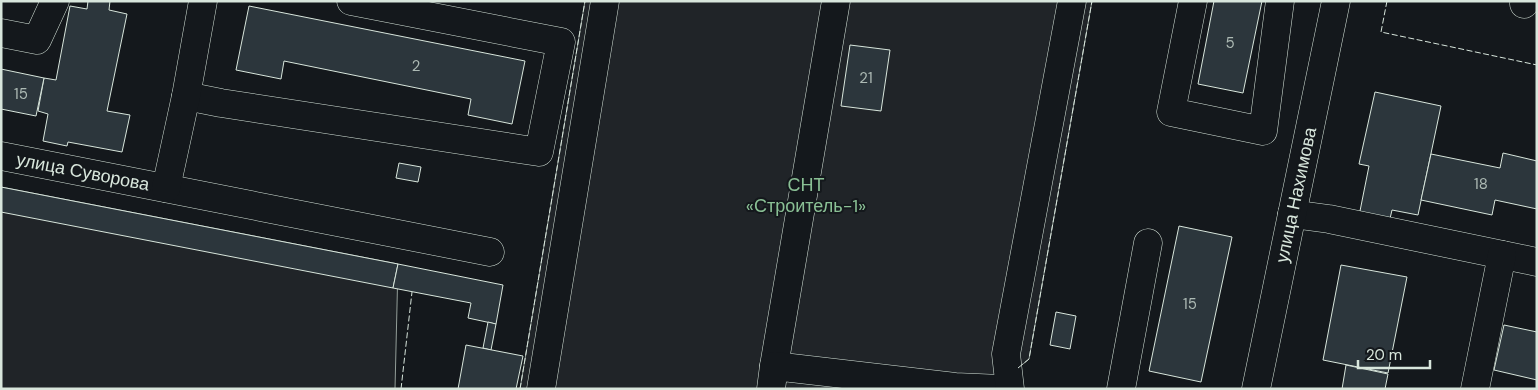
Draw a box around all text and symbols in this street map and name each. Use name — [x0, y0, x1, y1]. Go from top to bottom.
house number: 5 — [1225, 33, 1235, 53]
house number: 2 — [412, 56, 420, 76]
house number: 21 — [859, 68, 873, 88]
house number: 15 — [14, 84, 28, 104]
street label: улица Нахимова — [1270, 124, 1322, 265]
street label: улица Суворова — [14, 147, 153, 197]
park label: СНТ «Строитель-1» — [746, 173, 866, 218]
house number: 18 — [1474, 174, 1488, 194]
house number: 15 — [1183, 294, 1197, 314]
scale bar — [1358, 338, 1430, 370]
text: 20 m — [1366, 345, 1402, 365]

